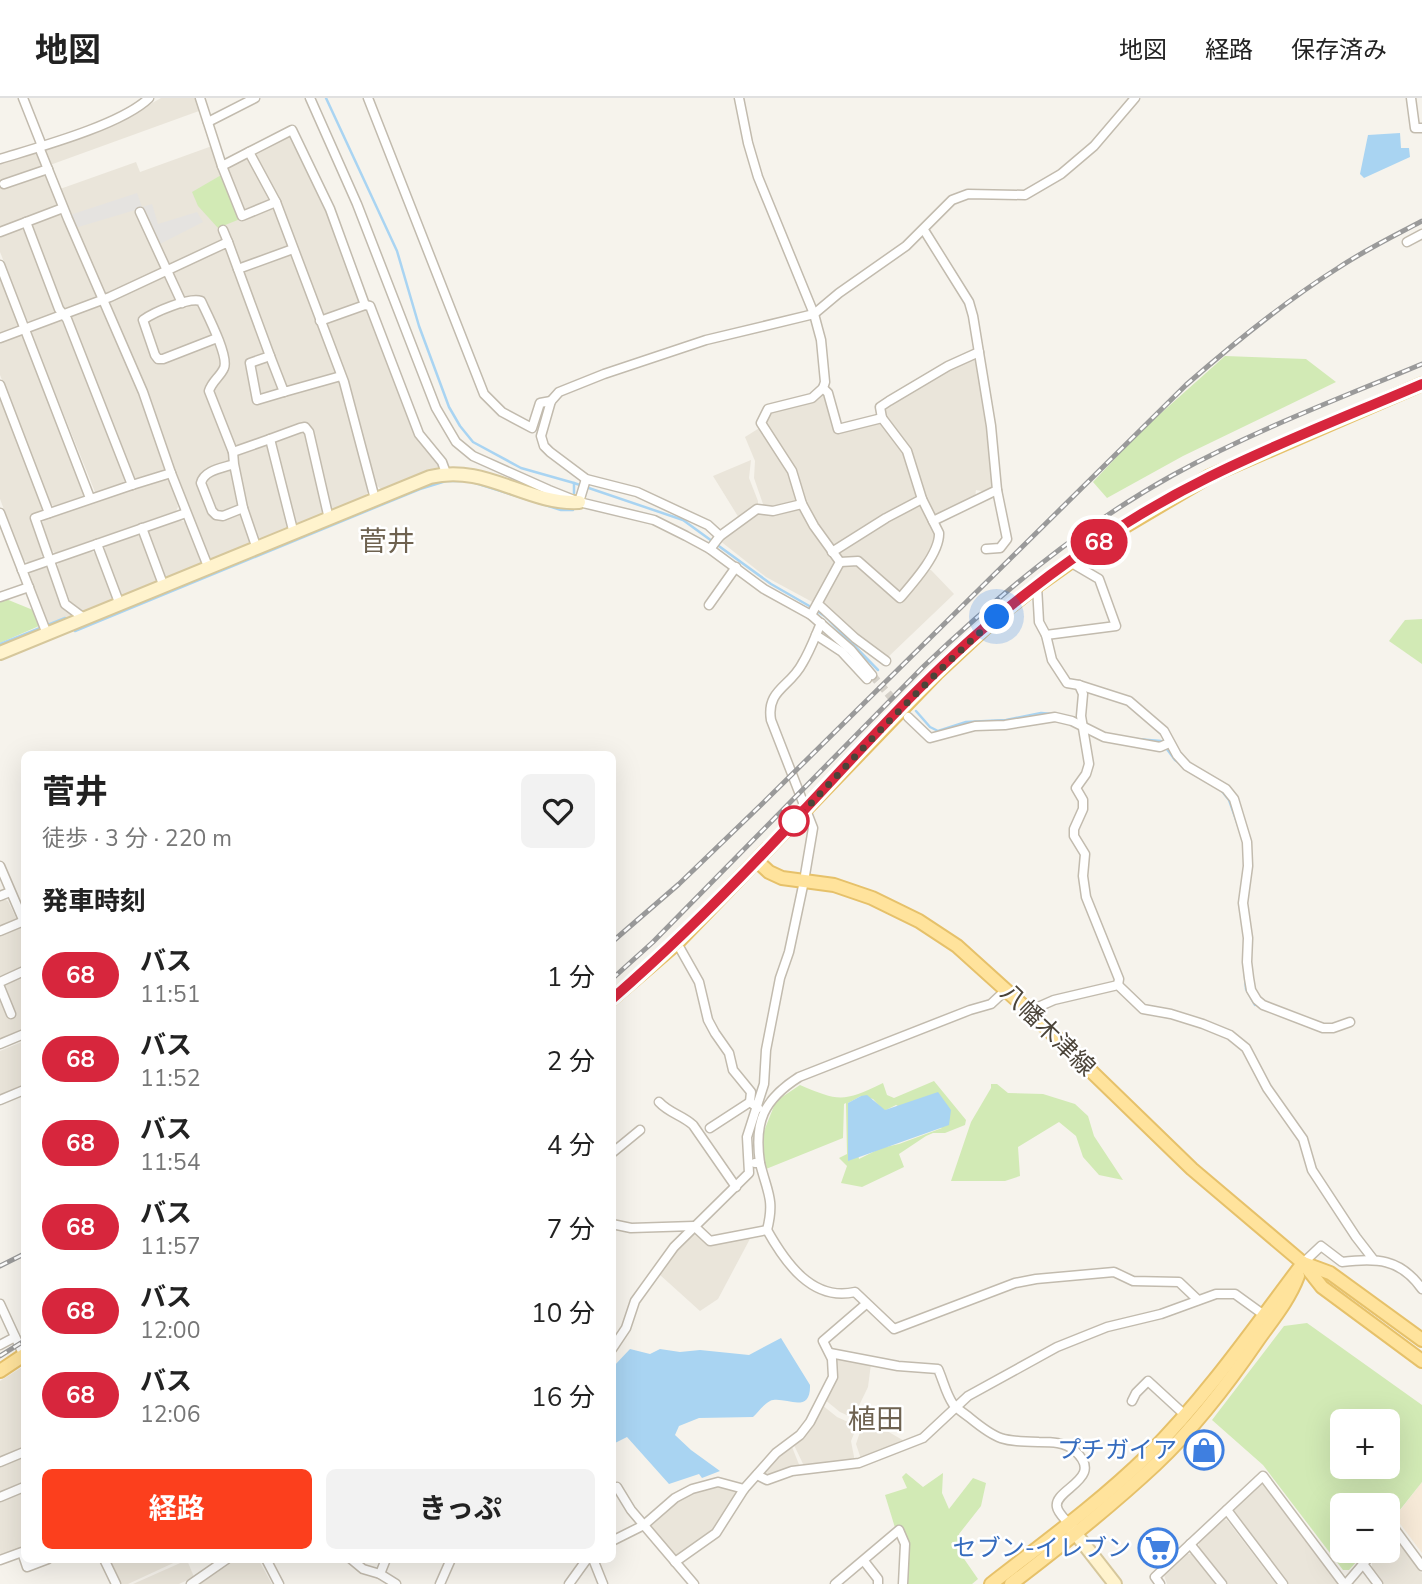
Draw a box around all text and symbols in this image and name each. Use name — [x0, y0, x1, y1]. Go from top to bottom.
text: 地図 — [35, 28, 101, 73]
text: 地図 — [1119, 34, 1167, 66]
text: 経路 — [1205, 34, 1253, 66]
text: 保存済み — [1291, 34, 1387, 66]
line badge: 68 — [1068, 519, 1130, 565]
district label: 菅井 — [359, 523, 415, 561]
text: 68 — [1085, 526, 1113, 558]
your location — [979, 599, 1014, 634]
text: 菅井 — [42, 770, 108, 815]
button: heart — [521, 774, 595, 848]
unlabelled marker — [779, 806, 809, 836]
text: 徒歩 · 3 分 · 220 m — [42, 823, 232, 854]
text: 発車時刻 — [42, 884, 146, 919]
text: バス — [140, 944, 192, 979]
text: 68 — [66, 959, 95, 991]
text: 1 分 — [547, 960, 595, 995]
street label: 八幡木津線 — [994, 977, 1102, 1083]
text: 11:51 — [140, 979, 200, 1010]
text: バス — [140, 1028, 192, 1063]
text: 68 — [66, 1043, 95, 1075]
text: 2 分 — [547, 1044, 595, 1079]
text: 11:52 — [140, 1063, 200, 1094]
text: バス — [140, 1112, 192, 1147]
text: 68 — [66, 1127, 95, 1159]
text: 4 分 — [547, 1128, 595, 1163]
text: 11:54 — [140, 1147, 200, 1178]
text: バス — [140, 1196, 192, 1231]
text: 68 — [66, 1211, 95, 1243]
text: 7 分 — [547, 1212, 595, 1247]
text: 11:57 — [140, 1231, 200, 1262]
text: バス — [140, 1280, 192, 1315]
text: 68 — [66, 1295, 95, 1327]
text: 10 分 — [531, 1296, 595, 1331]
text: 12:00 — [140, 1315, 200, 1346]
text: バス — [140, 1364, 192, 1399]
text: 68 — [66, 1379, 95, 1411]
text: 16 分 — [531, 1380, 595, 1415]
text: 12:06 — [140, 1399, 200, 1430]
district label: 植田 — [848, 1401, 904, 1439]
map controls — [1330, 1409, 1400, 1563]
button: + — [1330, 1409, 1400, 1479]
shop icon: プチガイア — [1183, 1429, 1225, 1471]
place label: プチガイア — [1057, 1434, 1177, 1466]
button: 経路 — [42, 1469, 312, 1549]
button: きっぷ — [326, 1469, 595, 1549]
button: − — [1330, 1493, 1400, 1563]
supermarket icon: セブン-イレブン — [1137, 1527, 1179, 1569]
place label: セブン-イレブン — [953, 1532, 1131, 1564]

